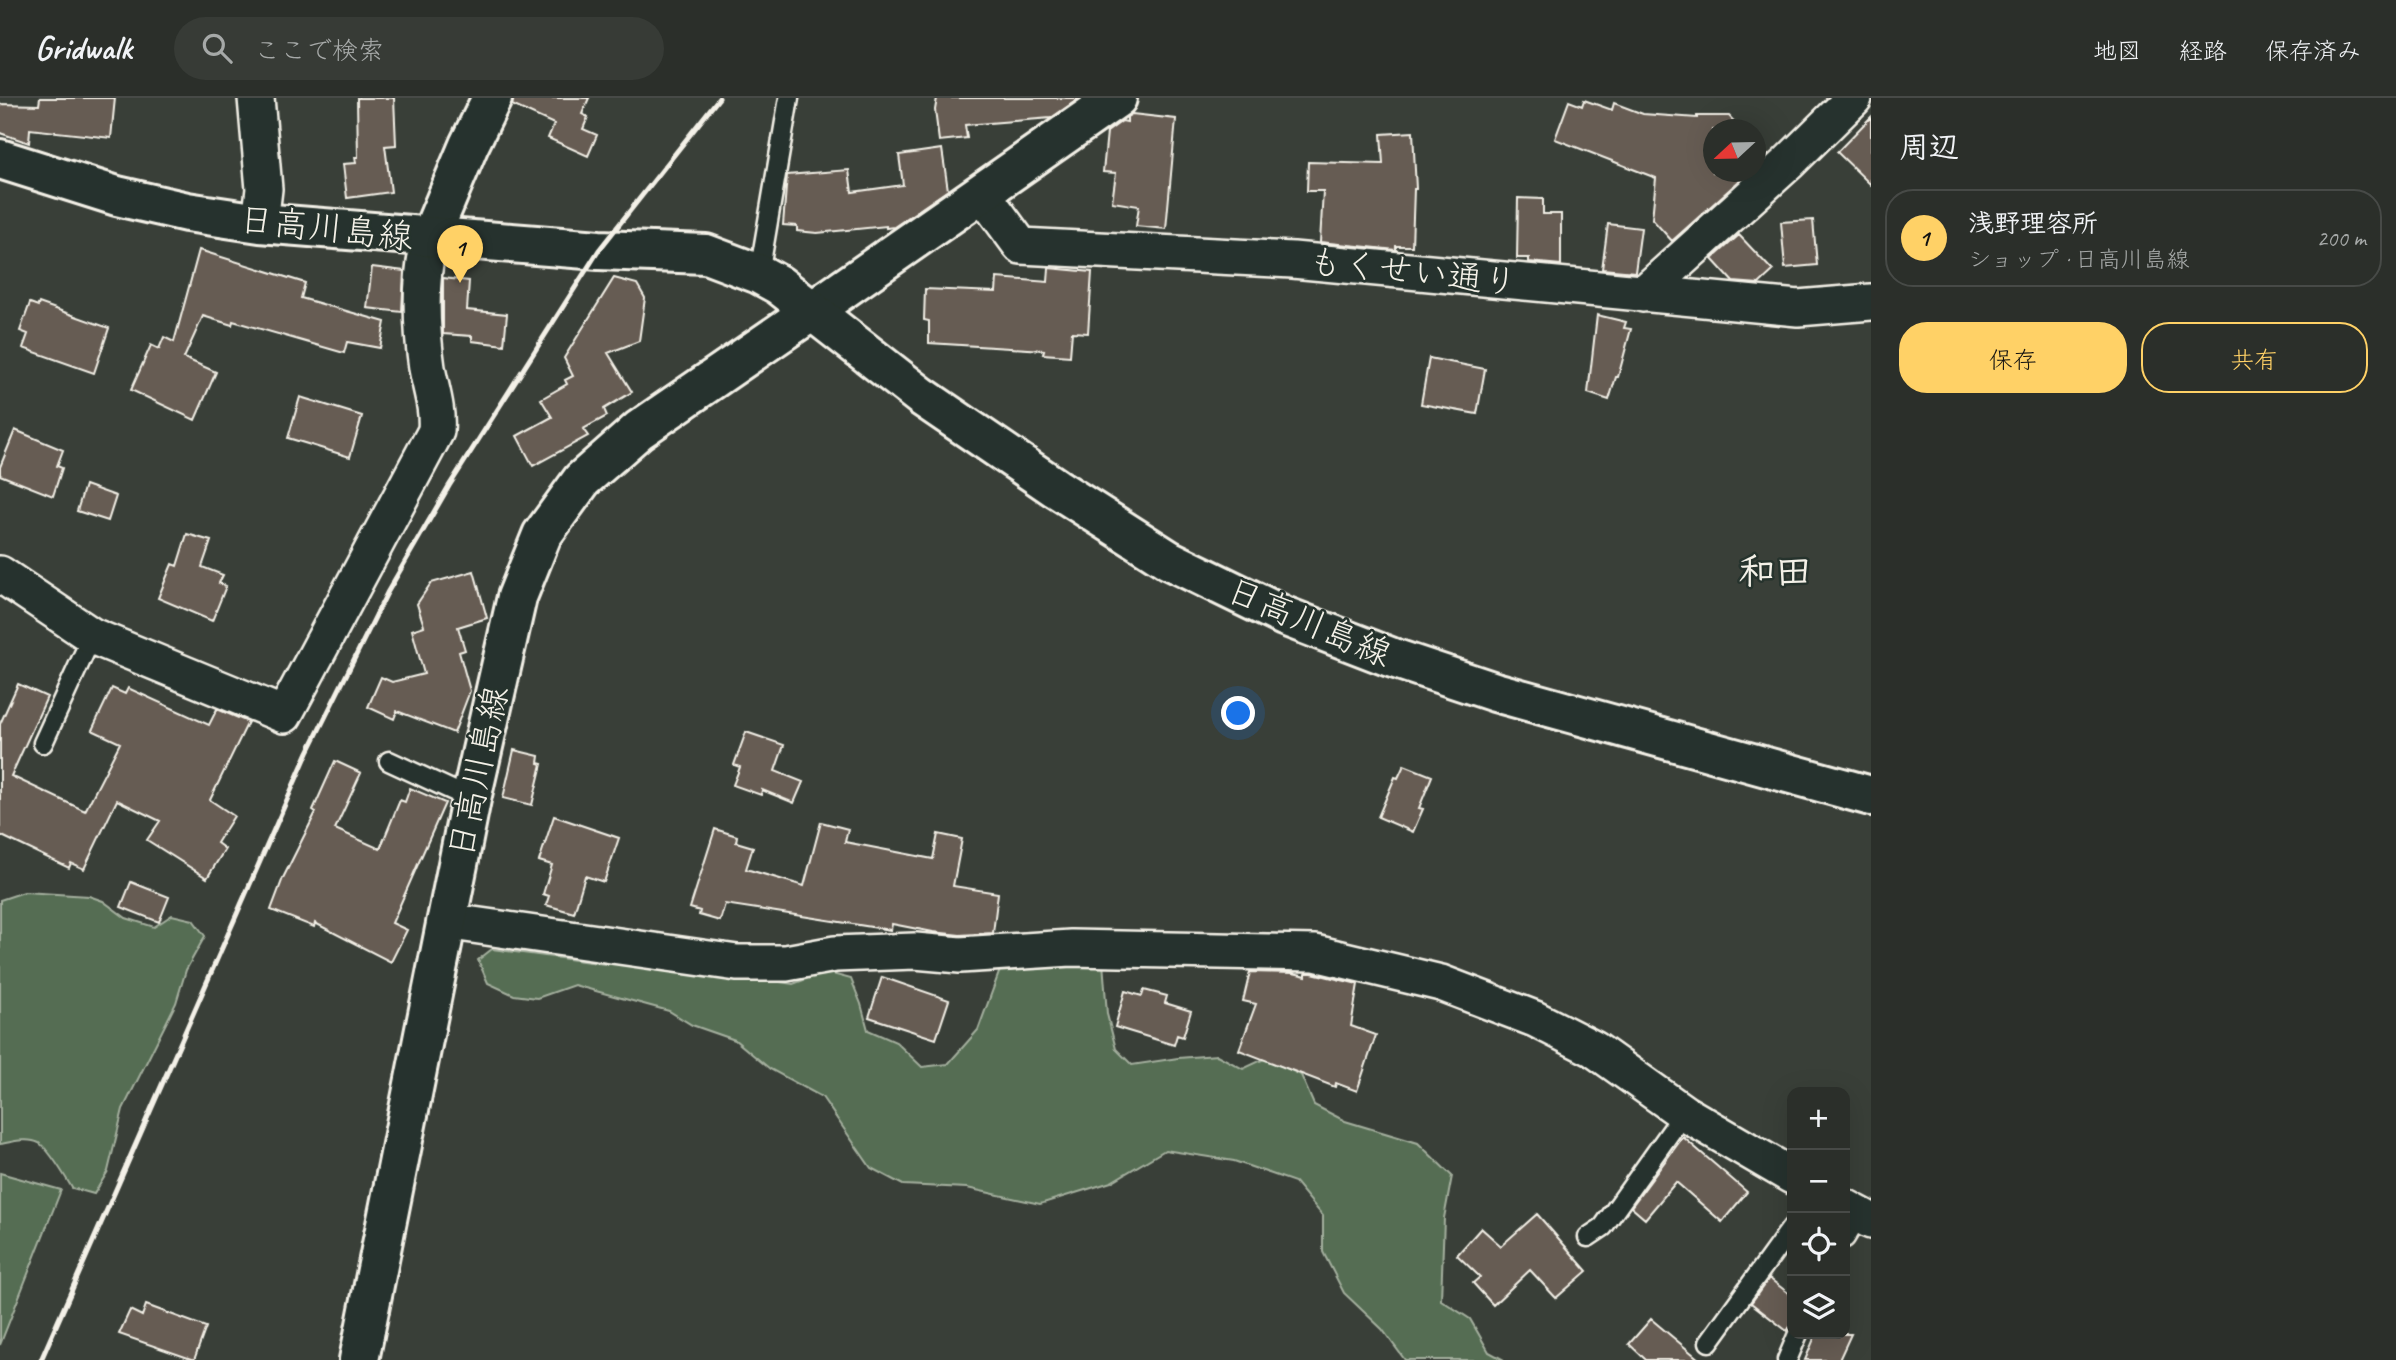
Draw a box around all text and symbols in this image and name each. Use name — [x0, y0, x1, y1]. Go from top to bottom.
search box — [174, 17, 664, 80]
text: Gridwalk — [35, 27, 132, 69]
icon: search — [198, 29, 236, 67]
text: ここで検索 — [254, 34, 384, 67]
text: 地図 — [2093, 36, 2141, 66]
text: 経路 — [2179, 36, 2227, 66]
text: 保存済み — [2265, 36, 2361, 66]
north arrow — [1703, 119, 1766, 182]
text: 周辺 — [1899, 128, 1959, 166]
street label: 日高川島線 — [237, 196, 415, 260]
text: 浅野理容所 — [1968, 207, 2098, 240]
text: 1 — [1919, 224, 1929, 253]
text: 200 m — [2317, 224, 2366, 253]
pin: 1 — [437, 225, 483, 283]
street label: もくせい通り — [1306, 239, 1520, 305]
text: ショップ · 日高川島線 — [1968, 245, 2190, 274]
button: 保存 — [1899, 322, 2127, 393]
button: 共有 — [2141, 322, 2368, 393]
district label: 和田 — [1738, 548, 1812, 595]
street label: 日高川島線 — [1220, 567, 1398, 677]
street label: 日高川島線 — [438, 682, 518, 862]
your location — [1221, 696, 1255, 730]
map controls — [1787, 1087, 1850, 1339]
button: + — [1787, 1087, 1850, 1150]
button: − — [1787, 1150, 1850, 1213]
button: locate — [1787, 1213, 1850, 1276]
button: layers — [1787, 1276, 1850, 1339]

